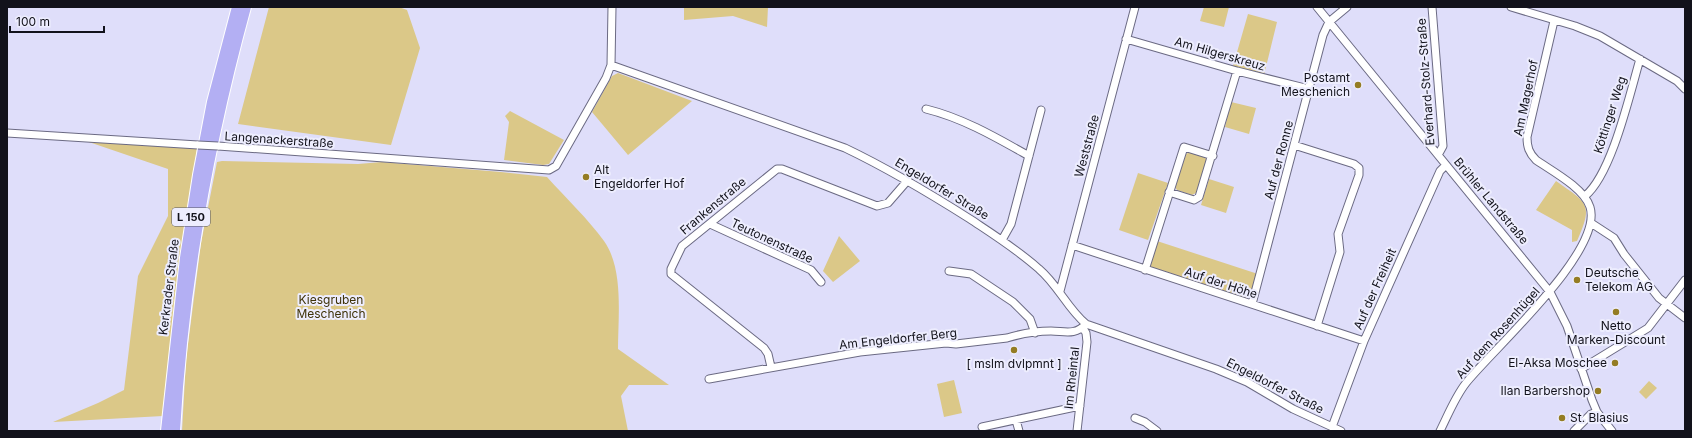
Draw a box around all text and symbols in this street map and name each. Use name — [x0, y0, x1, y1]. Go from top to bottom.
scale bar — [10, 8, 104, 34]
text: 100 m — [16, 14, 50, 29]
street label: Everhard-Stolz-Straße — [1414, 18, 1437, 146]
street label: Am Hilgerskreuz — [1173, 33, 1267, 74]
street label: Am Magerhof — [1510, 58, 1541, 137]
place label: Postamt Meschenich — [1281, 70, 1350, 99]
street label: Köttinger Weg — [1590, 74, 1629, 155]
marker: Postamt Meschenich — [1353, 80, 1363, 90]
street label: Weststraße — [1071, 113, 1102, 179]
street label: Auf der Ronne — [1261, 119, 1296, 201]
street label: Langenackerstraße — [224, 128, 334, 151]
street label: Brühler Landstraße — [1451, 154, 1532, 247]
street label: Engeldorfer Straße — [893, 155, 992, 223]
place label: Alt Engeldorfer Hof — [594, 162, 685, 191]
marker: Alt Engeldorfer Hof — [581, 172, 591, 182]
street label: Frankenstraße — [677, 174, 749, 238]
road number: L 150 — [172, 208, 210, 226]
street label: Teutonenstraße — [729, 215, 816, 266]
street label: Kerkrader Straße — [155, 238, 182, 336]
street label: Auf der Freiheit — [1350, 246, 1399, 332]
street label: Auf der Höhe — [1183, 264, 1259, 301]
place label: Deutsche Telekom AG — [1585, 265, 1653, 294]
marker: Deutsche Telekom AG — [1572, 275, 1582, 285]
street label: Auf dem Rosenhügel — [1453, 284, 1543, 382]
park label: Kiesgruben Meschenich — [296, 292, 366, 321]
marker: Netto Marken-Discount — [1611, 307, 1621, 317]
place label: Netto Marken-Discount — [1567, 318, 1665, 347]
street label: Am Engeldorfer Berg — [838, 325, 958, 352]
marker: [ mslm dvlpmnt ] — [1009, 345, 1019, 355]
street label: Im Rheintal — [1061, 346, 1082, 410]
street label: Engeldorfer Straße — [1224, 355, 1326, 417]
place label: El-Aksa Moschee — [1508, 355, 1607, 370]
place label: [ mslm dvlpmnt ] — [966, 356, 1062, 371]
marker: El-Aksa Moschee — [1610, 358, 1620, 368]
place label: Ilan Barbershop — [1501, 383, 1590, 398]
marker: Ilan Barbershop — [1593, 386, 1603, 396]
place label: St. Blasius — [1570, 410, 1629, 425]
marker: St. Blasius — [1557, 413, 1567, 423]

